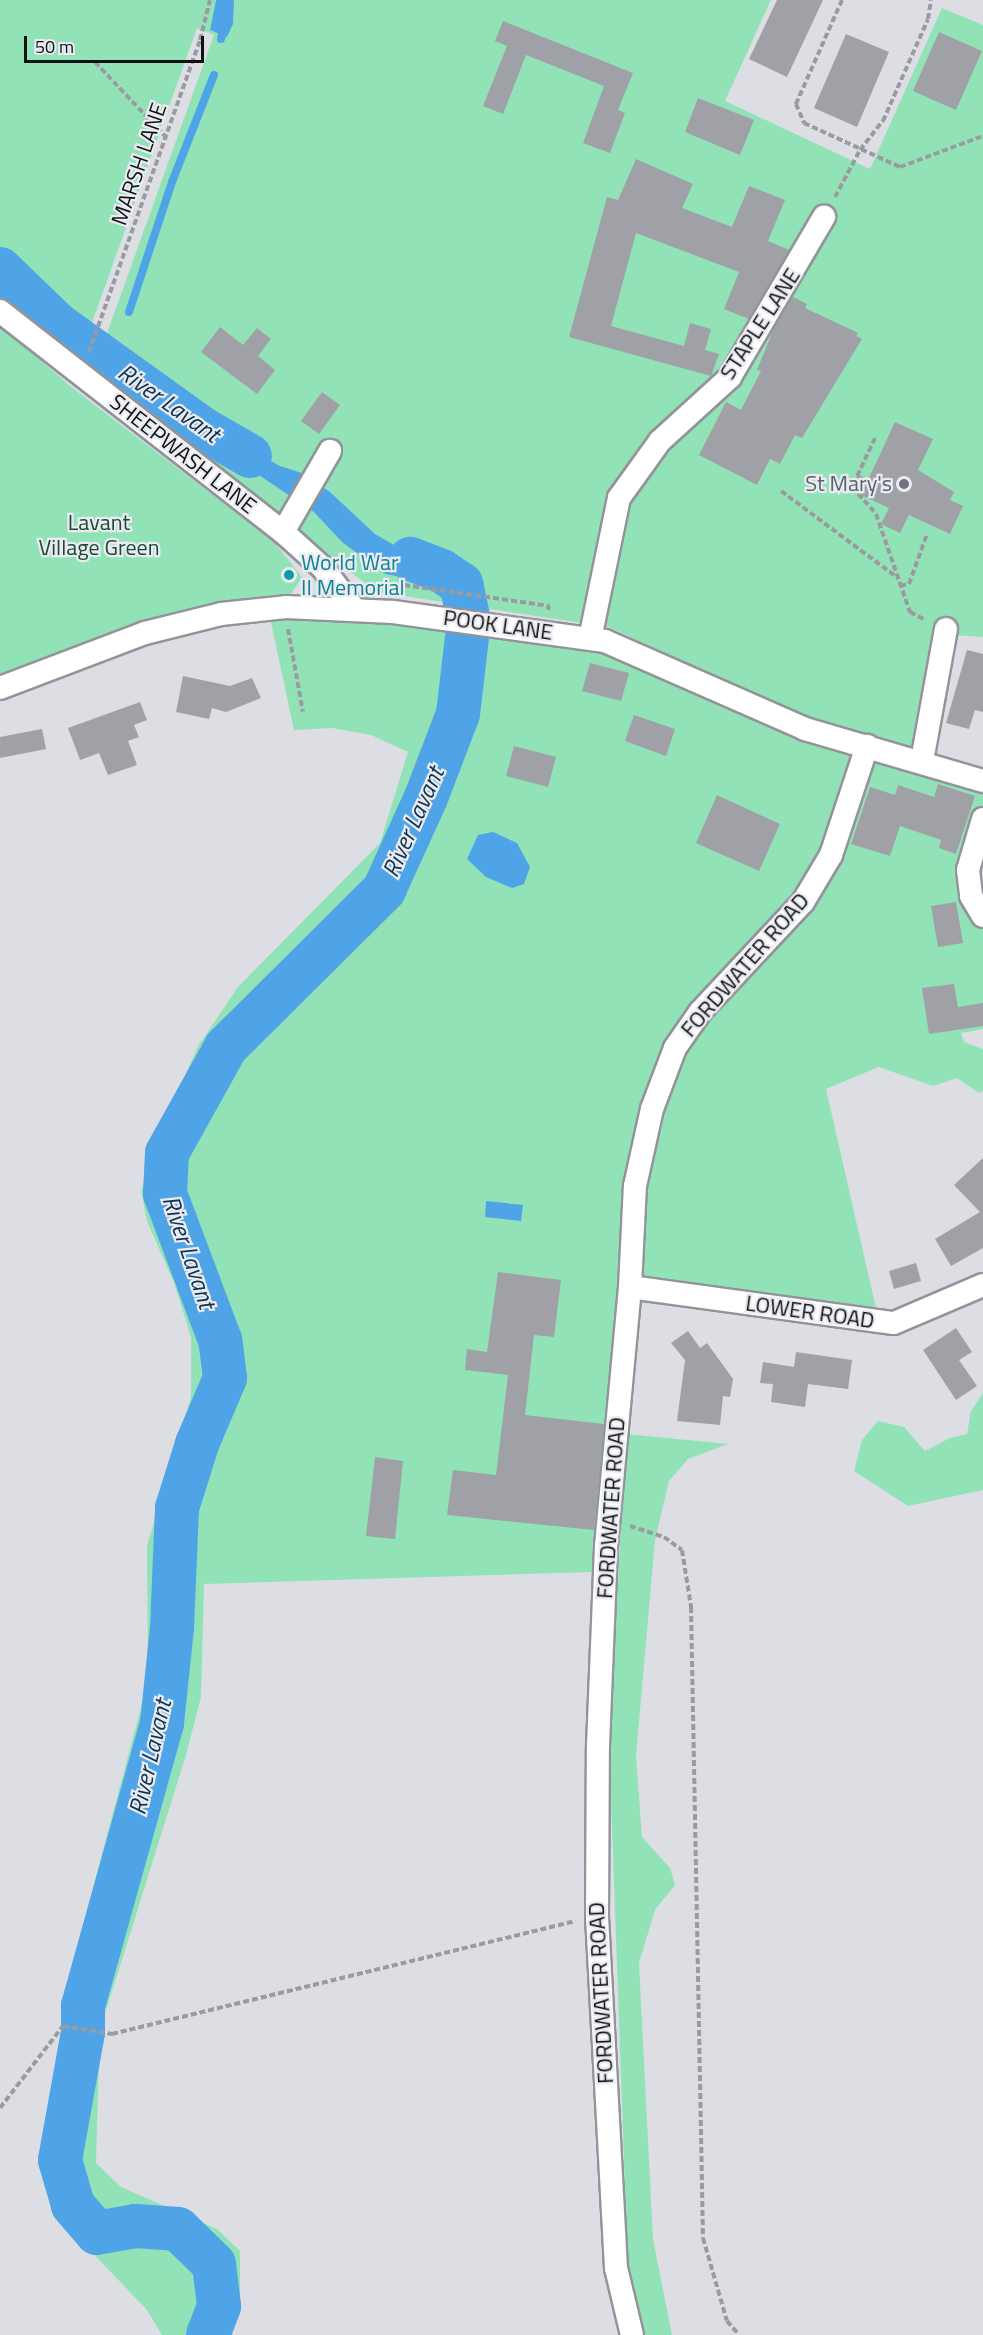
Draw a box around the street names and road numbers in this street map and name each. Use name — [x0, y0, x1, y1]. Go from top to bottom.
street label: MARSH LANE — [106, 99, 172, 229]
street label: STAPLE LANE — [714, 264, 806, 384]
street label: SHEEPWASH LANE — [105, 389, 261, 519]
street label: POOK LANE — [442, 604, 554, 646]
street label: FORDWATER ROAD — [675, 888, 815, 1042]
street label: LOWER ROAD — [744, 1290, 876, 1334]
street label: FORDWATER ROAD — [591, 1416, 631, 1600]
street label: FORDWATER ROAD — [583, 1901, 619, 2085]

